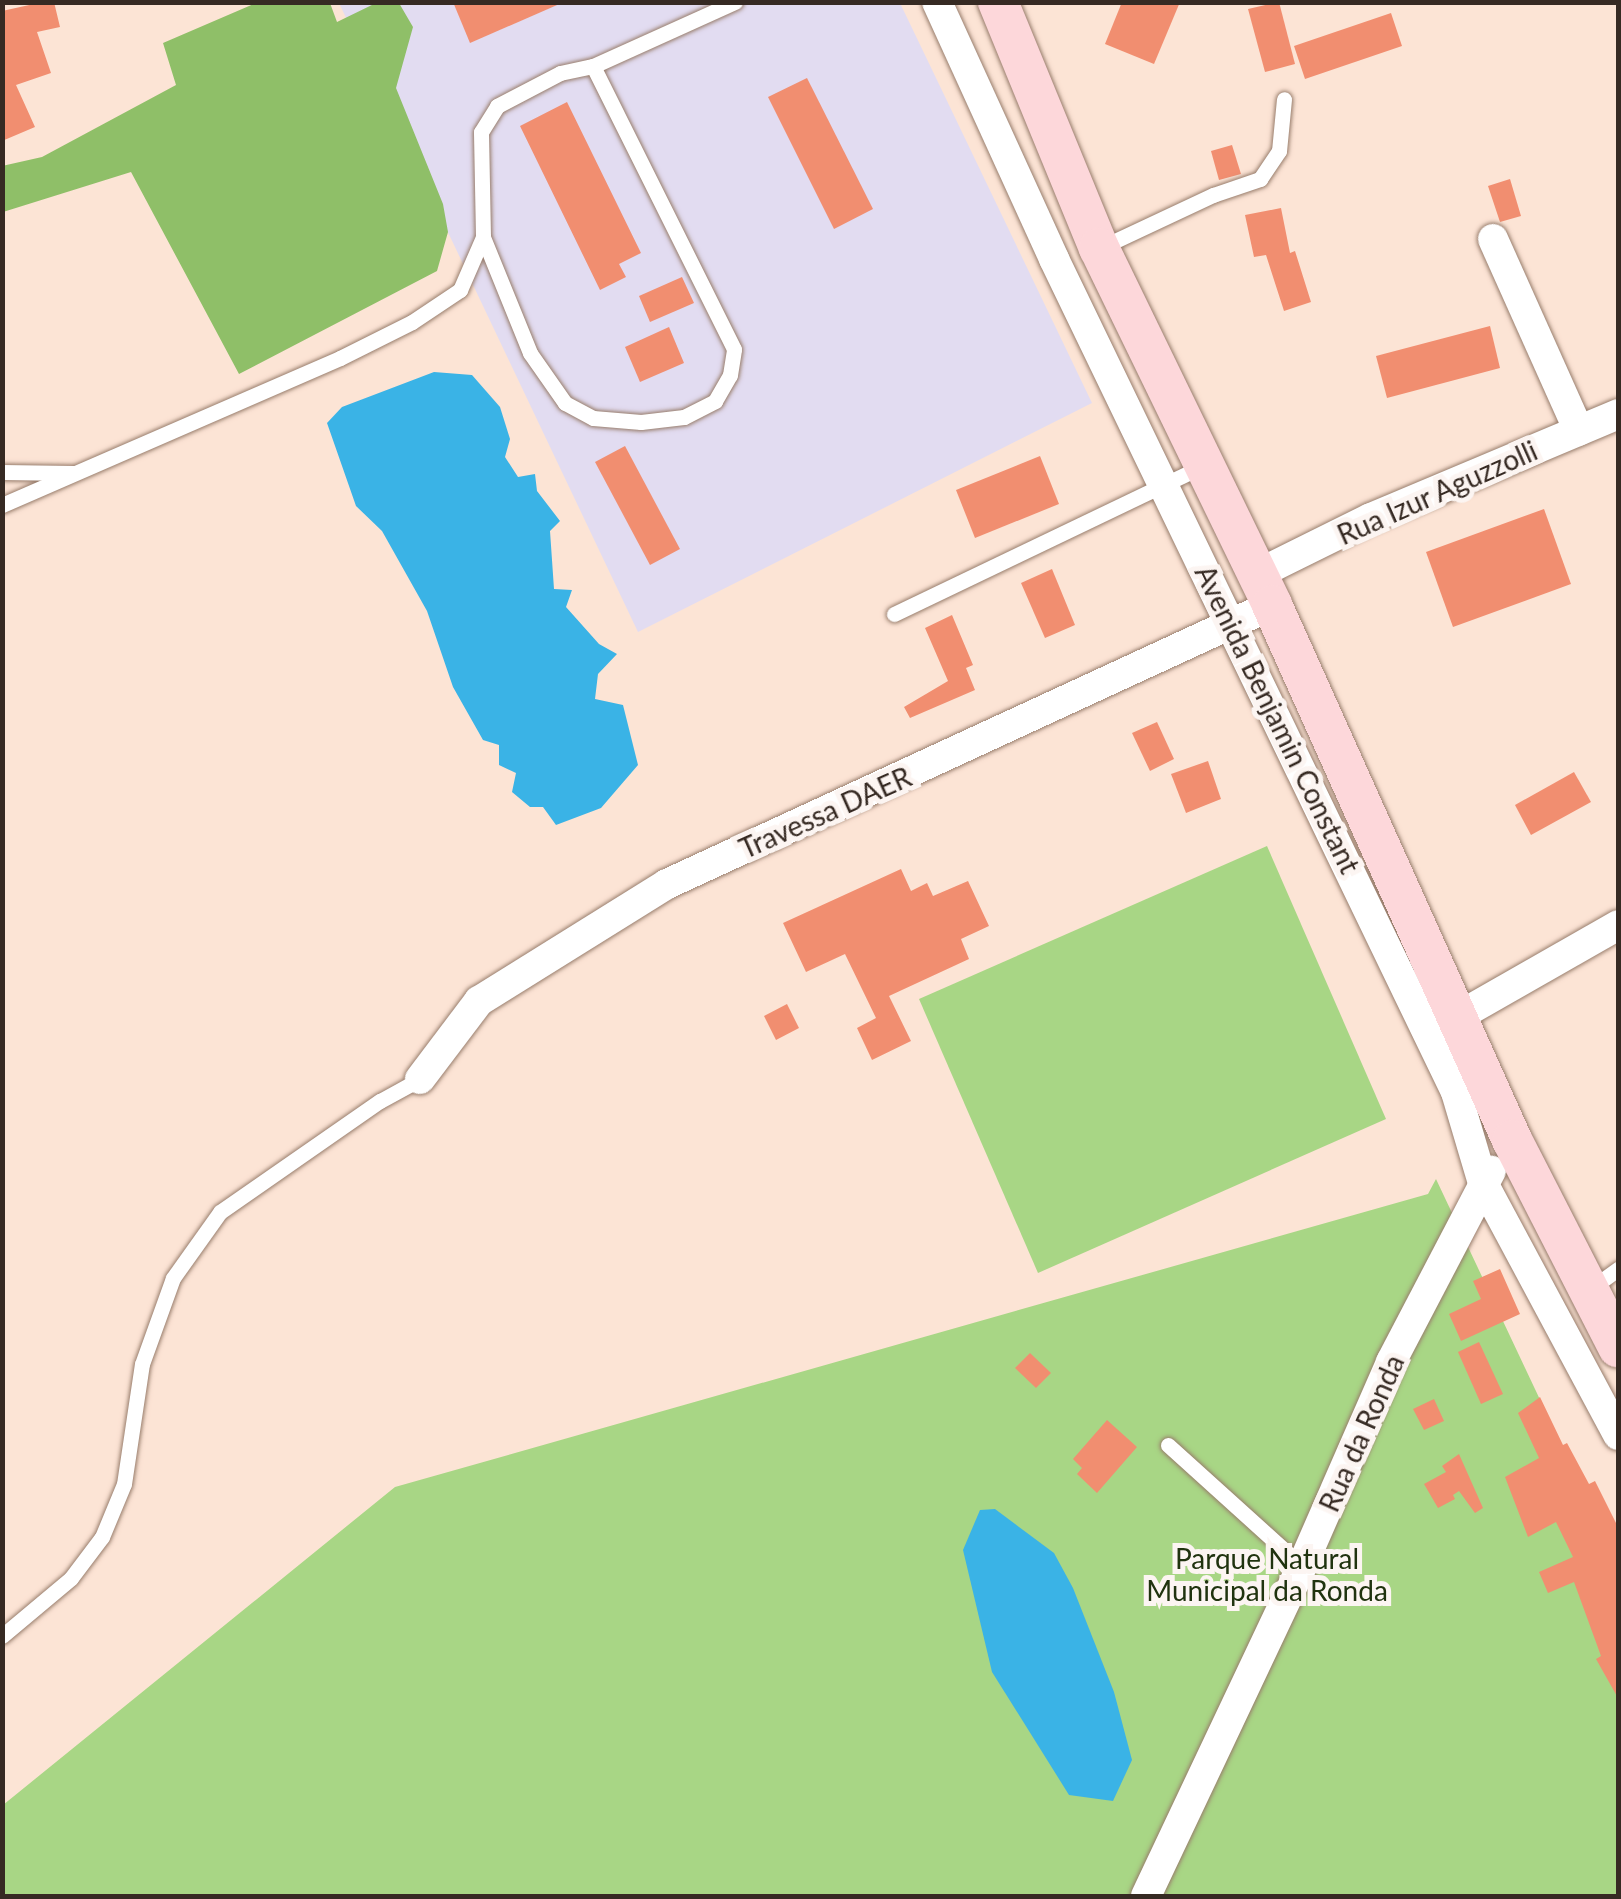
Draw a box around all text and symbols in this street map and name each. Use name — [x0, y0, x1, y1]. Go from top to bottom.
street label: Rua Izur Aguzzolli — [1331, 433, 1543, 551]
street label: Avenida Benjamin Constant — [1189, 559, 1367, 879]
street label: Travessa DAER — [734, 759, 916, 865]
street label: Rua da Ronda — [1311, 1349, 1411, 1517]
park label: Parque Natural Municipal da Ronda — [1146, 1541, 1388, 1607]

